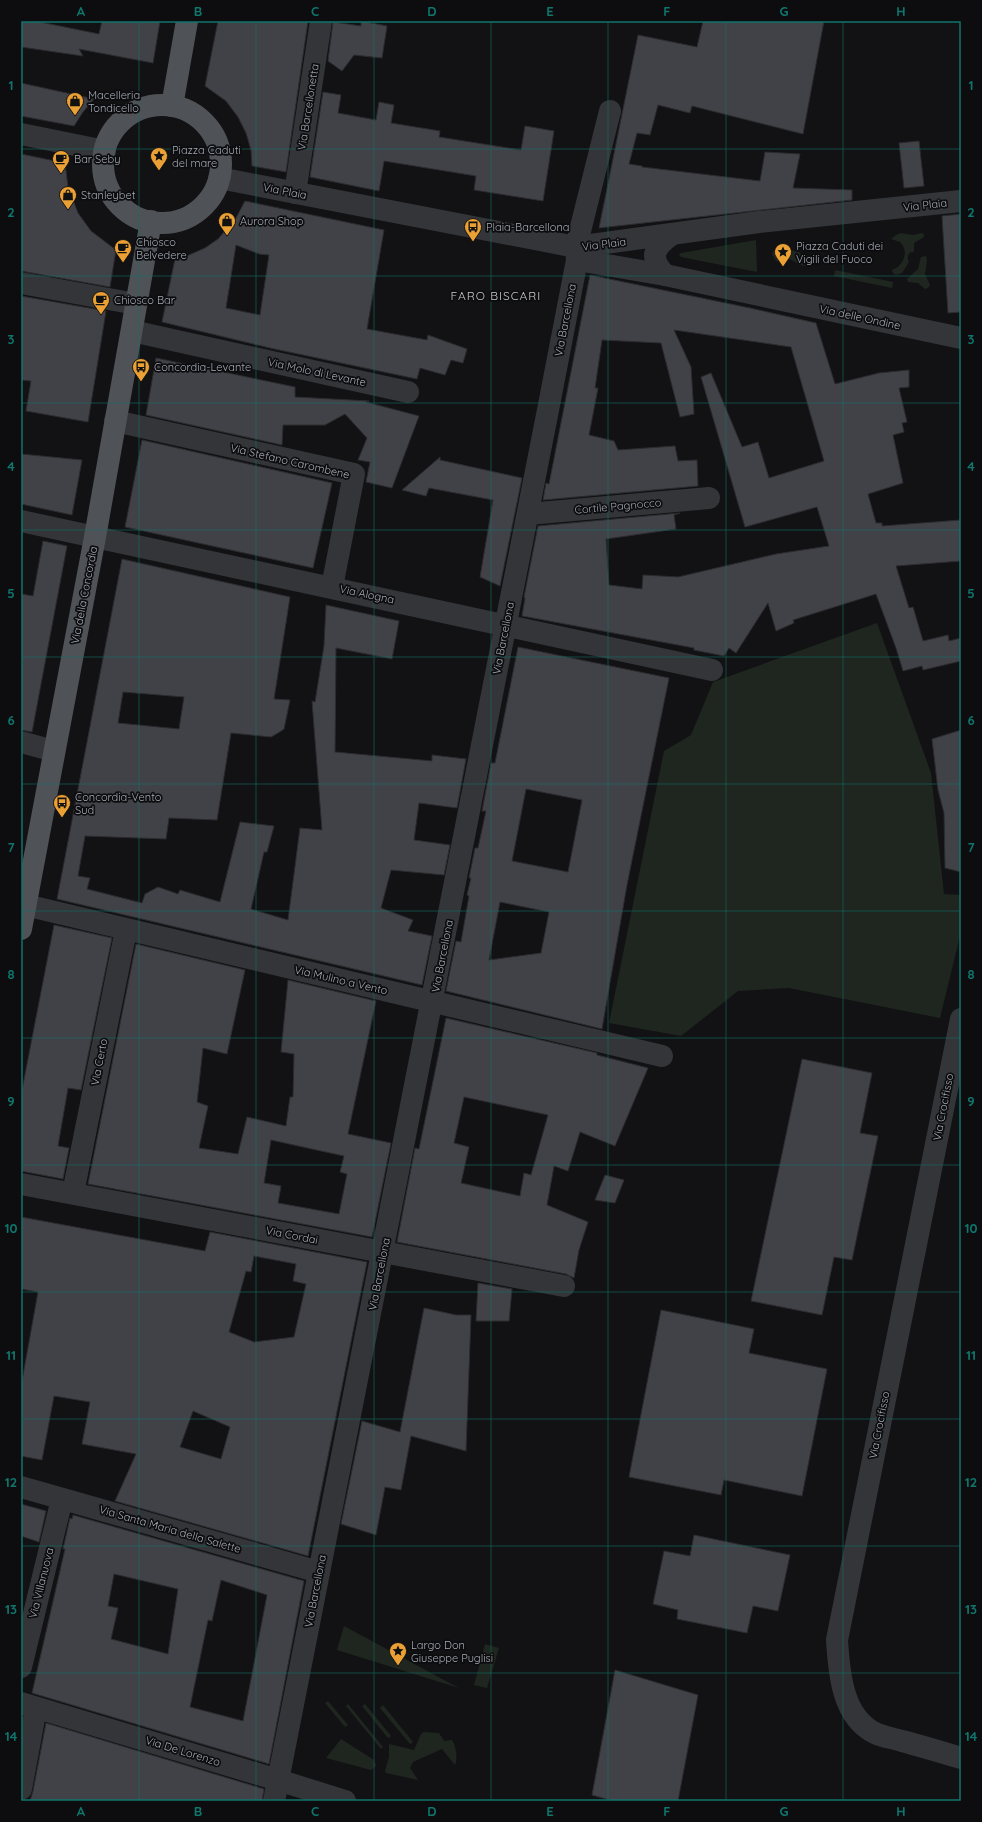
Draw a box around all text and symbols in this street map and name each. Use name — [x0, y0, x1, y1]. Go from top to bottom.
text: A — [77, 3, 86, 19]
text: B — [194, 3, 202, 19]
text: C — [311, 3, 319, 19]
text: D — [427, 3, 437, 19]
text: E — [546, 3, 554, 19]
text: F — [663, 3, 671, 19]
text: G — [779, 3, 789, 19]
text: H — [896, 3, 906, 19]
street label: Via Barcellonetta — [294, 63, 322, 151]
text: 1 — [8, 77, 14, 93]
text: 1 — [968, 77, 974, 93]
place label: Macelleria Tondicello — [88, 88, 140, 115]
shop icon: Macelleria Tondicello — [65, 91, 85, 116]
place label: Piazza Caduti del mare — [172, 143, 241, 170]
place icon: Piazza Caduti del mare — [149, 146, 169, 171]
cafe icon: Bar Seby — [51, 149, 71, 174]
place label: Bar Seby — [74, 152, 120, 166]
street label: Via Plaia — [262, 180, 308, 202]
shop icon: Stanleybet — [58, 185, 78, 210]
place label: Stanleybet — [81, 188, 136, 202]
street label: Via Plaia — [902, 196, 948, 214]
text: 2 — [7, 204, 15, 220]
text: 2 — [967, 204, 975, 220]
shop icon: Aurora Shop — [217, 211, 237, 236]
place label: Aurora Shop — [240, 214, 304, 228]
bus stop icon: Plaia-Barcellona — [463, 217, 483, 242]
place label: Plaia-Barcellona — [486, 220, 569, 234]
street label: Via Plaia — [581, 234, 627, 254]
place label: Chiosco Belvedere — [136, 235, 187, 262]
cafe icon: Chiosco Belvedere — [113, 238, 133, 263]
place label: Piazza Caduti dei Vigili del Fuoco — [796, 239, 883, 266]
place icon: Piazza Caduti dei Vigili del Fuoco — [773, 242, 793, 267]
street label: Via Barcellona — [551, 282, 579, 358]
district label: FARO BISCARI — [451, 288, 541, 303]
cafe icon: Chiosco Bar — [91, 290, 111, 315]
place label: Chiosco Bar — [114, 293, 176, 307]
street label: Via delle Ondine — [818, 302, 902, 332]
text: 3 — [8, 331, 15, 347]
text: 3 — [968, 331, 975, 347]
street label: Via Molo di Levante — [267, 355, 367, 389]
bus stop icon: Concordia-Levante — [131, 357, 151, 382]
place label: Concordia-Levante — [154, 360, 251, 374]
street label: Via Stefano Carombene — [229, 440, 351, 482]
text: 4 — [7, 458, 15, 474]
text: 4 — [967, 458, 975, 474]
street label: Cortile Pagnocco — [574, 495, 662, 517]
street label: Via della Concordia — [68, 545, 100, 645]
street label: Via Alogna — [338, 581, 396, 607]
text: 5 — [7, 585, 15, 601]
text: 5 — [967, 585, 975, 601]
street label: Via Barcellona — [489, 600, 517, 676]
text: 6 — [7, 712, 15, 728]
text: 6 — [967, 712, 975, 728]
place label: Concordia-Vento Sud — [75, 790, 162, 817]
bus stop icon: Concordia-Vento Sud — [52, 793, 72, 818]
text: 7 — [7, 839, 15, 855]
text: 7 — [967, 839, 975, 855]
street label: Via Barcellona — [428, 918, 456, 994]
street label: Via Mulino a Vento — [293, 962, 389, 998]
text: 8 — [7, 966, 15, 982]
text: 8 — [967, 966, 975, 982]
street label: Via Certo — [88, 1037, 110, 1087]
street label: Via Crocifisso — [930, 1072, 956, 1142]
text: 9 — [7, 1093, 15, 1109]
text: 9 — [967, 1093, 975, 1109]
text: 10 — [4, 1220, 18, 1236]
text: 10 — [964, 1220, 978, 1236]
street label: Via Cordai — [265, 1223, 319, 1247]
street label: Via Barcellona — [365, 1236, 393, 1312]
text: 11 — [6, 1347, 16, 1363]
text: 11 — [966, 1347, 976, 1363]
street label: Via Crocifisso — [866, 1390, 892, 1460]
text: 12 — [5, 1474, 17, 1490]
text: 12 — [965, 1474, 977, 1490]
street label: Via Santa Maria della Salette — [98, 1502, 242, 1556]
street label: Via Villanuova — [25, 1546, 57, 1620]
street label: Via Barcellona — [301, 1553, 329, 1629]
text: 13 — [5, 1601, 17, 1617]
text: 13 — [965, 1601, 977, 1617]
place label: Largo Don Giuseppe Puglisi — [411, 1638, 493, 1665]
place icon: Largo Don Giuseppe Puglisi — [388, 1641, 408, 1666]
text: 14 — [5, 1728, 18, 1744]
text: 14 — [965, 1728, 978, 1744]
street label: Via De Lorenzo — [144, 1733, 222, 1769]
text: A — [77, 1803, 86, 1819]
text: B — [194, 1803, 202, 1819]
text: C — [311, 1803, 319, 1819]
text: D — [427, 1803, 437, 1819]
text: E — [546, 1803, 554, 1819]
text: F — [663, 1803, 671, 1819]
text: G — [779, 1803, 789, 1819]
text: H — [896, 1803, 906, 1819]

